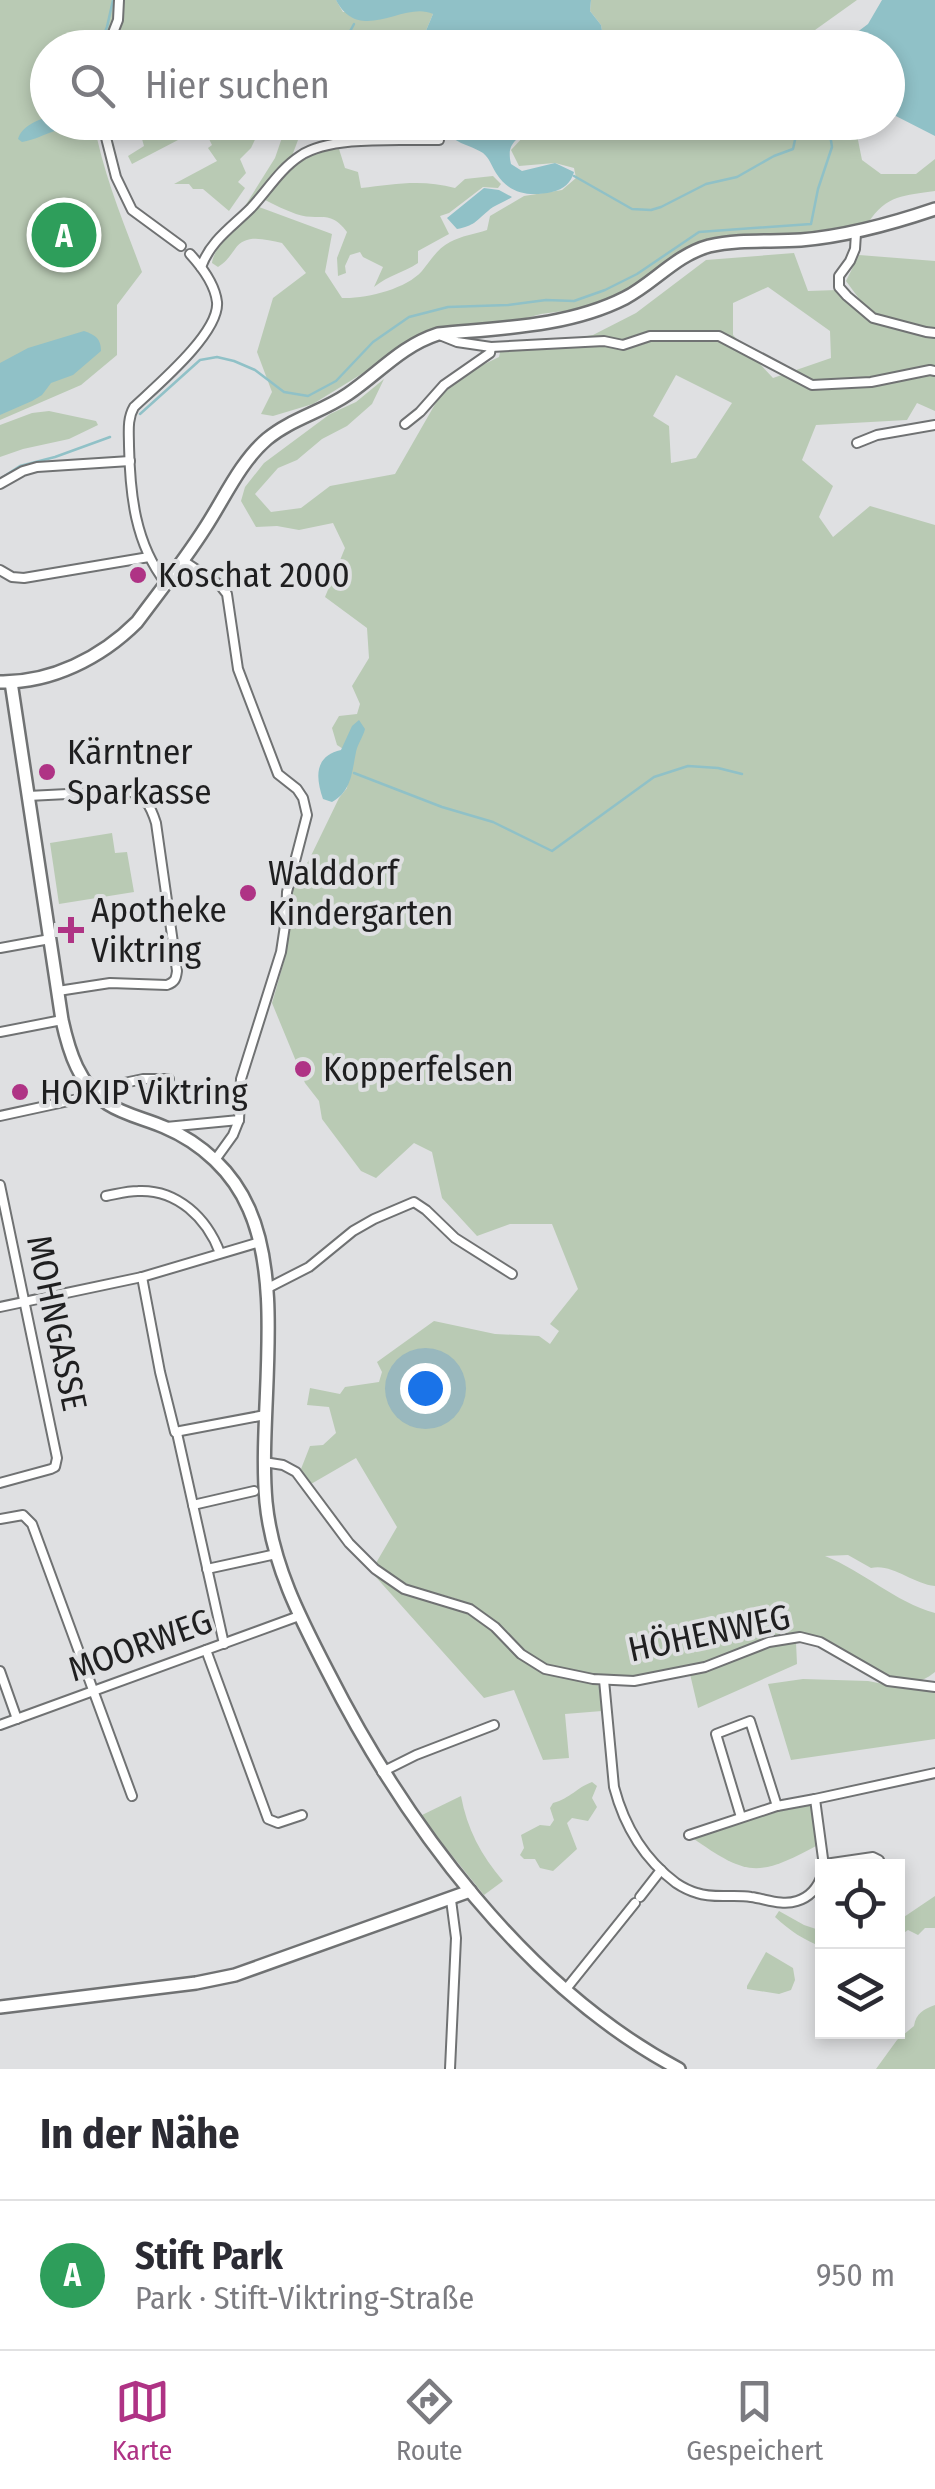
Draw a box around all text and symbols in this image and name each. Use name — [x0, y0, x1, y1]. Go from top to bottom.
search box — [30, 30, 905, 140]
icon: search — [65, 58, 120, 113]
text: Hier suchen — [145, 62, 330, 108]
pin: A — [32, 198, 96, 272]
place label: Koschat 2000 — [158, 554, 350, 596]
marker: Koschat 2000 — [127, 564, 149, 586]
place label: Kärntner Sparkasse — [67, 731, 212, 813]
marker: Kärntner Sparkasse — [36, 761, 58, 783]
place label: Walddorf Kindergarten — [268, 852, 453, 934]
marker: Walddorf Kindergarten — [237, 882, 259, 904]
place label: Apotheke Viktring — [91, 889, 227, 971]
marker: Apotheke Viktring — [60, 919, 82, 941]
place label: Kopperfelsen — [323, 1048, 514, 1090]
marker: Kopperfelsen — [292, 1058, 314, 1080]
place label: HOKIP Viktring — [40, 1071, 248, 1113]
marker: HOKIP Viktring — [9, 1081, 31, 1103]
street label: MOHNGASSE — [18, 1232, 96, 1414]
your location — [400, 1363, 451, 1414]
street label: HÖHENWEG — [624, 1595, 794, 1671]
street label: MOORWEG — [62, 1600, 218, 1690]
map controls — [815, 1859, 905, 2039]
button: locate — [815, 1859, 905, 1949]
button: layers — [815, 1949, 905, 2039]
text: In der Nähe — [40, 2109, 240, 2159]
text: Stift Park — [135, 2233, 283, 2279]
text: A — [64, 2256, 81, 2294]
text: 950 m — [816, 2256, 895, 2294]
text: Park · Stift-Viktring-Straße — [135, 2279, 474, 2317]
tab: Karte — [112, 2374, 172, 2467]
tab: Route — [396, 2374, 463, 2467]
tab: Gespeichert — [686, 2374, 823, 2467]

